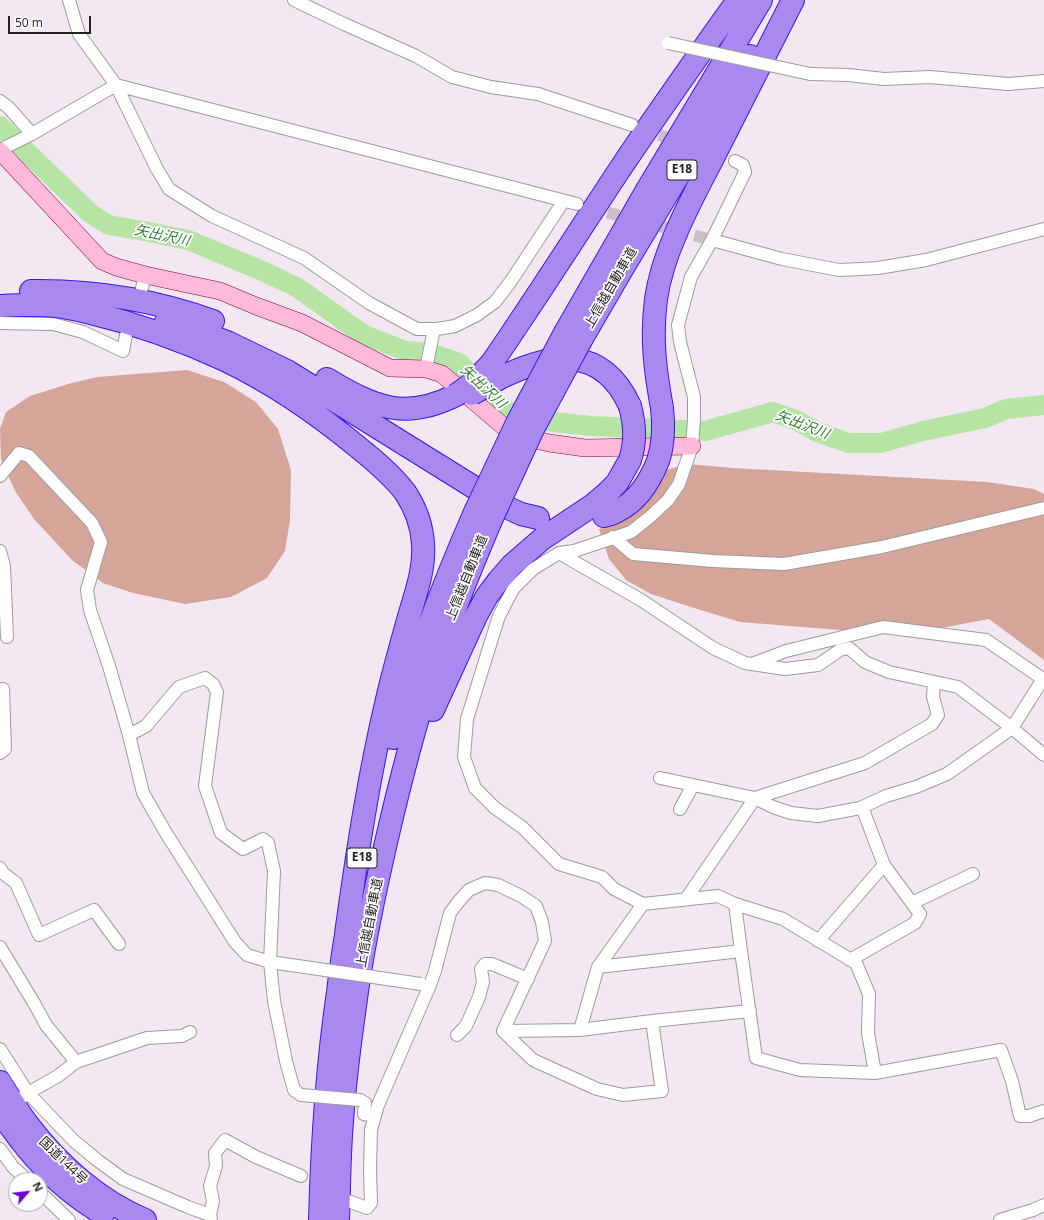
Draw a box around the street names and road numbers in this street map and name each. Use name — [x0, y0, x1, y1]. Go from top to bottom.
road number: E18 — [667, 160, 697, 180]
street label: 上信越自動車道 — [581, 245, 641, 331]
street label: 上信越自動車道 — [443, 533, 491, 623]
road number: E18 — [347, 848, 377, 868]
street label: 上信越自動車道 — [354, 877, 386, 969]
street label: 国道144号 — [36, 1134, 90, 1188]

